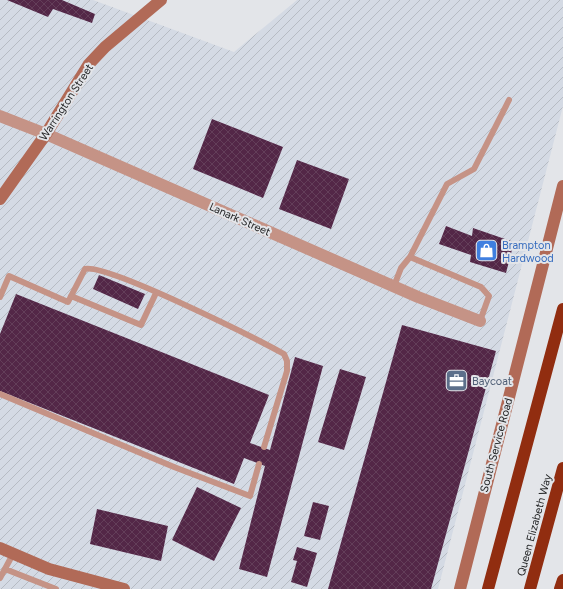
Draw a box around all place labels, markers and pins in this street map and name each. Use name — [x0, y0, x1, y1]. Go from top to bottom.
shop icon: Brampton Hardwood — [473, 238, 499, 264]
place label: Brampton Hardwood — [502, 239, 554, 265]
office icon: Baycoat — [444, 368, 470, 394]
place label: Baycoat — [472, 375, 512, 388]

